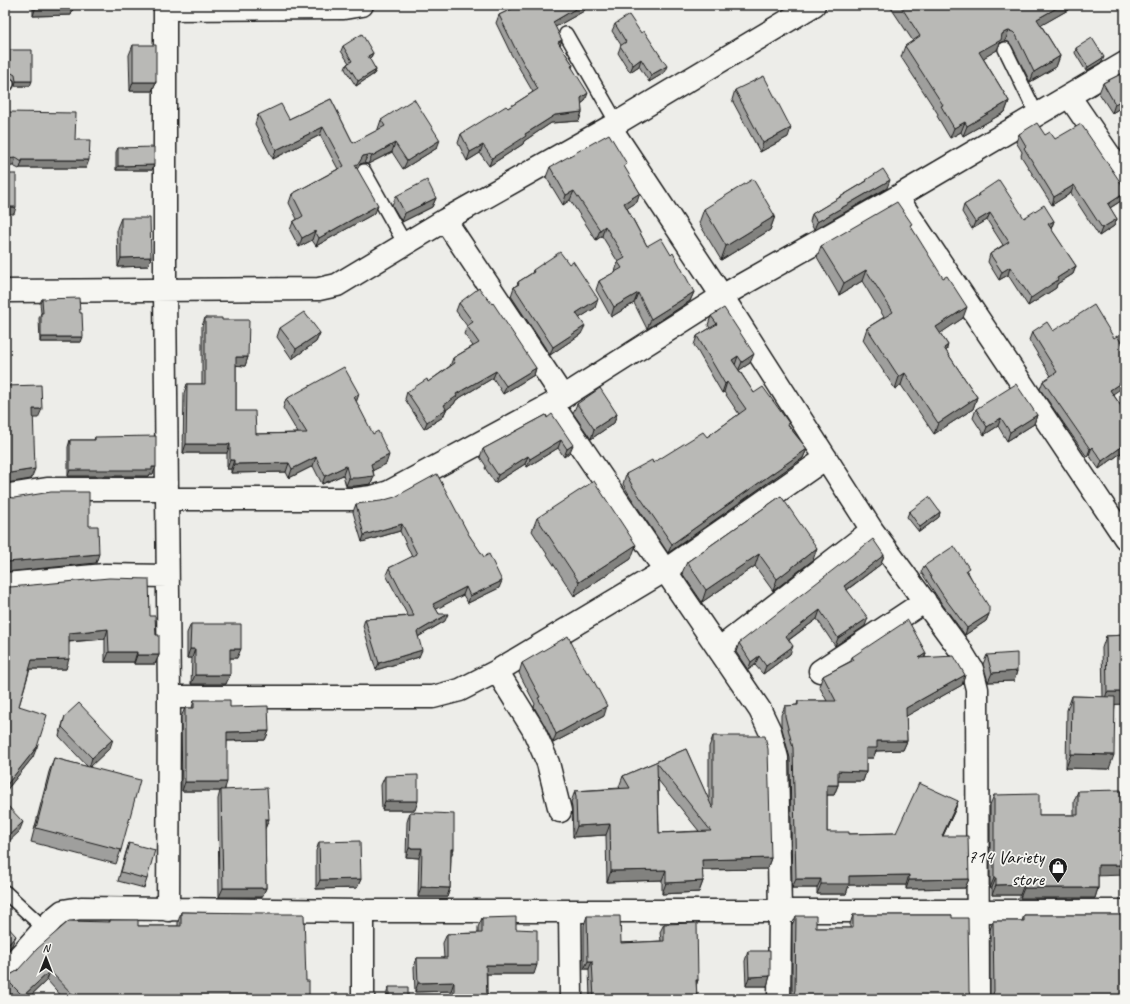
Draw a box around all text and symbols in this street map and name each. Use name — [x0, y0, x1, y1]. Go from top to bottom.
place label: 714 Variety store — [968, 845, 1046, 891]
shop icon: 714 Variety store — [1047, 856, 1069, 884]
north arrow — [26, 938, 66, 978]
text: N — [43, 941, 52, 955]

